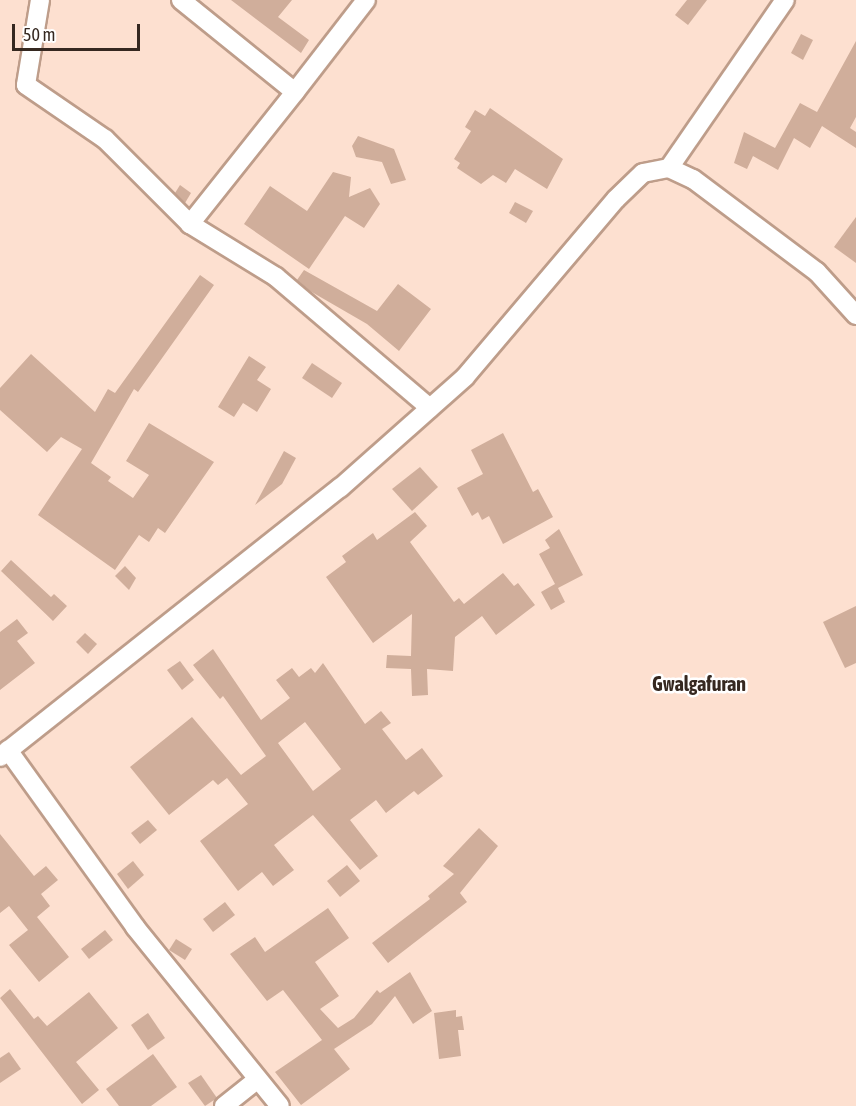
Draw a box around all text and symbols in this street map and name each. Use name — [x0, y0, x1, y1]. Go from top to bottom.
scale bar — [15, 12, 142, 50]
text: 50 m — [23, 24, 55, 45]
district label: Gwalgafuran — [652, 671, 746, 695]

